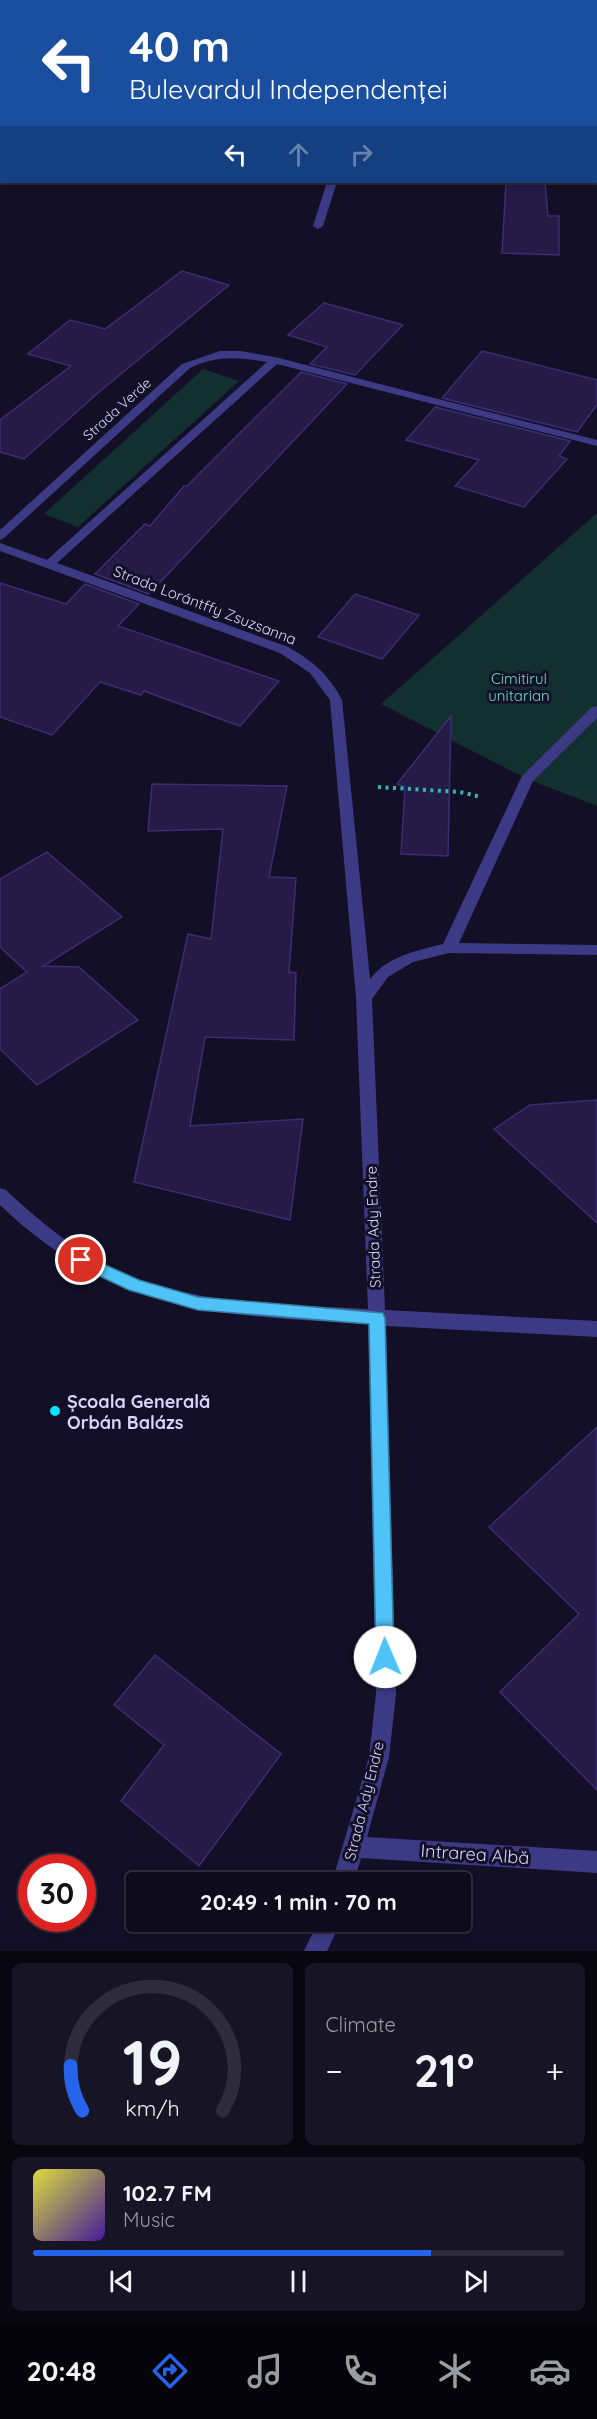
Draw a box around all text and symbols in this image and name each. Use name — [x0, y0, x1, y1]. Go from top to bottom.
text: 40 m — [129, 20, 230, 73]
icon: left — [30, 24, 108, 102]
text: Bulevardul Independenței — [129, 72, 448, 106]
icon: left — [219, 138, 252, 171]
icon: ahead — [282, 138, 315, 171]
icon: right — [345, 138, 378, 171]
street label: Strada Verde — [79, 374, 155, 444]
street label: Strada Lorántffy Zsuzsanna — [111, 561, 299, 649]
park label: Cimitirul unitarian — [488, 669, 550, 705]
street label: Strada Ady Endre — [361, 1166, 385, 1288]
pin — [55, 1234, 106, 1285]
icon: arrive — [64, 1243, 97, 1276]
place label: Școala Generală Orbán Balázs — [67, 1390, 210, 1434]
marker: Școala Generală Orbán Balázs — [48, 1404, 62, 1418]
position arrow — [353, 1625, 417, 1689]
street label: Strada Ady Endre — [340, 1739, 388, 1863]
street label: Intrarea Albă — [420, 1839, 530, 1869]
speed limit sign: 30 — [18, 1854, 96, 1932]
text: 20:49 · 1 min · 70 m — [200, 1888, 397, 1916]
text: Climate — [326, 2012, 396, 2037]
text: 19 — [122, 2023, 182, 2101]
text: 21° — [414, 2042, 474, 2098]
text: − — [326, 2050, 343, 2091]
text: + — [545, 2050, 564, 2091]
text: km/h — [125, 2095, 179, 2121]
text: 102.7 FM — [123, 2179, 212, 2207]
text: Music — [123, 2207, 175, 2232]
icon: previous — [105, 2265, 138, 2298]
icon: pause — [282, 2265, 315, 2298]
icon: next — [459, 2265, 492, 2298]
icon: directions — [149, 2350, 191, 2392]
icon: music — [244, 2350, 286, 2392]
icon: phone — [339, 2350, 381, 2392]
icon: climate — [434, 2350, 476, 2392]
icon: car — [529, 2350, 571, 2392]
text: 20:48 — [26, 2354, 96, 2388]

